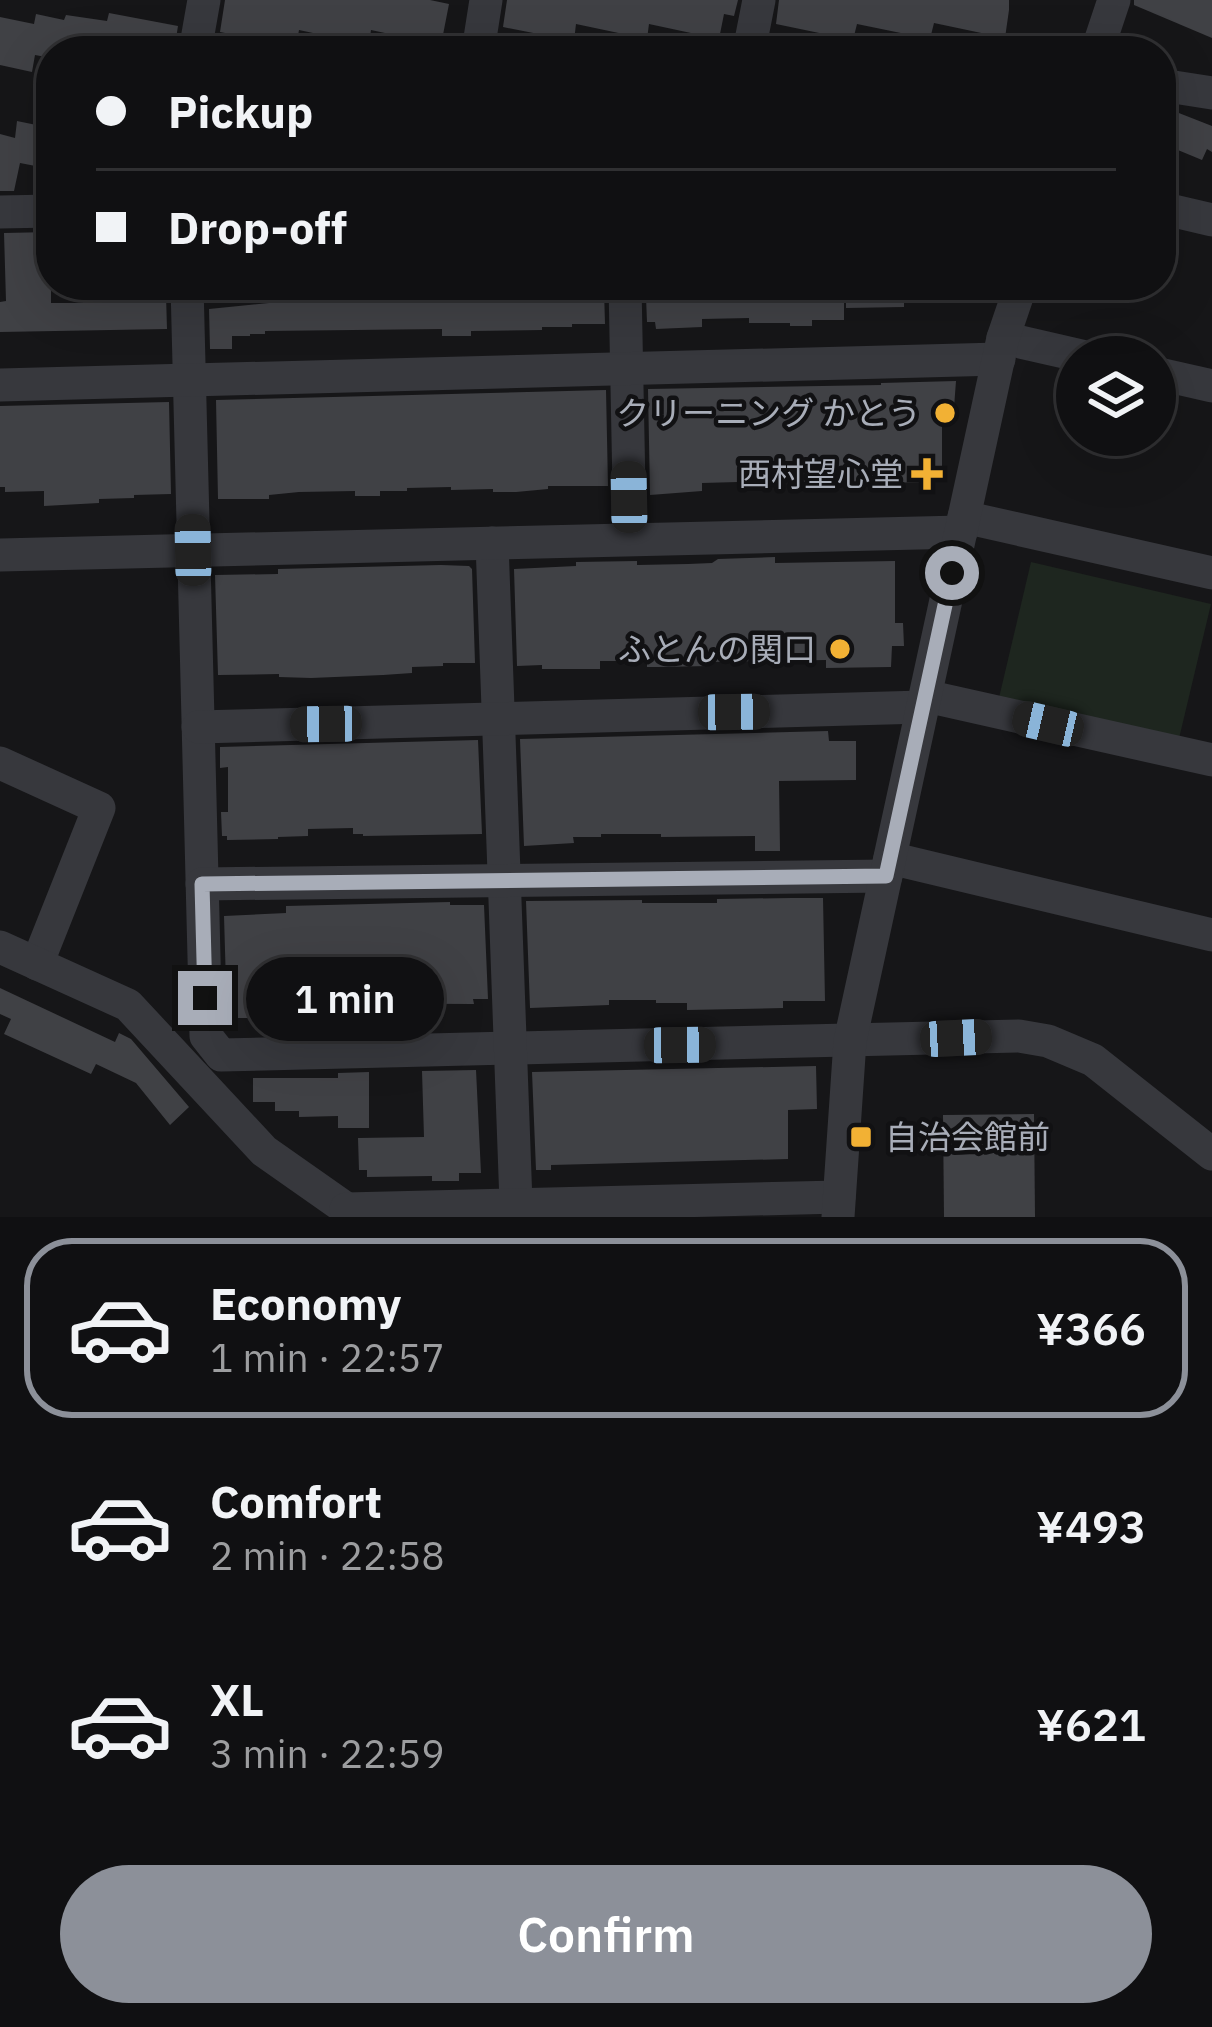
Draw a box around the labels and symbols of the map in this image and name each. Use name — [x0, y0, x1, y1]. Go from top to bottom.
place label: クリーニング かとう — [616, 391, 921, 434]
marker: クリーニング かとう — [932, 400, 958, 426]
place label: 西村望心堂 — [738, 452, 903, 495]
car — [610, 461, 648, 533]
marker: 西村望心堂 — [914, 461, 940, 487]
car — [174, 514, 212, 586]
route start — [925, 546, 979, 600]
place label: ふとんの関口 — [618, 627, 816, 670]
marker: ふとんの関口 — [827, 636, 853, 662]
car — [698, 693, 770, 731]
car — [1009, 698, 1087, 750]
car — [290, 705, 362, 743]
callout: 1 min — [247, 956, 445, 1040]
route end — [178, 971, 232, 1025]
car — [919, 1018, 993, 1058]
car — [644, 1026, 716, 1064]
place label: 自治会館前 — [885, 1115, 1050, 1158]
marker: 自治会館前 — [848, 1124, 874, 1150]

